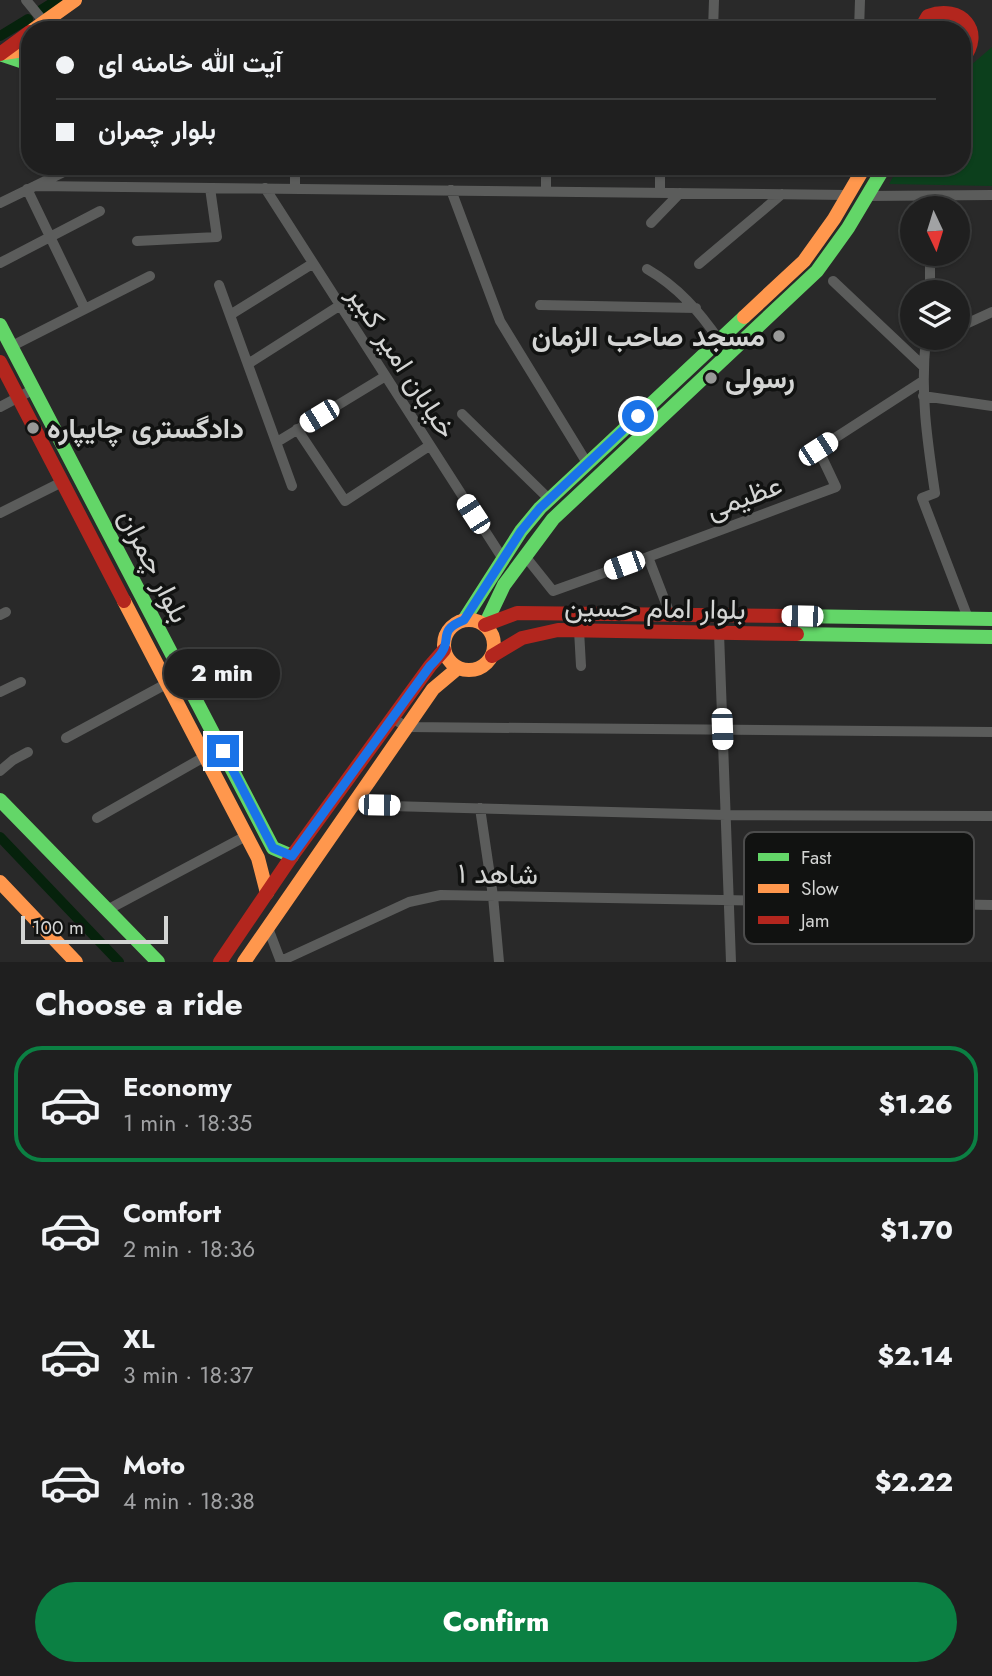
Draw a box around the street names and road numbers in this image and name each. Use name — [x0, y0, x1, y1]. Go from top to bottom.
street label: خیابان امیر کبیر — [337, 277, 467, 447]
street label: عظیمی — [700, 464, 788, 530]
street label: بلوار چمران — [108, 502, 200, 630]
street label: بلوار امام حسین — [564, 586, 746, 630]
street label: شاهد ۱ — [458, 853, 538, 895]

